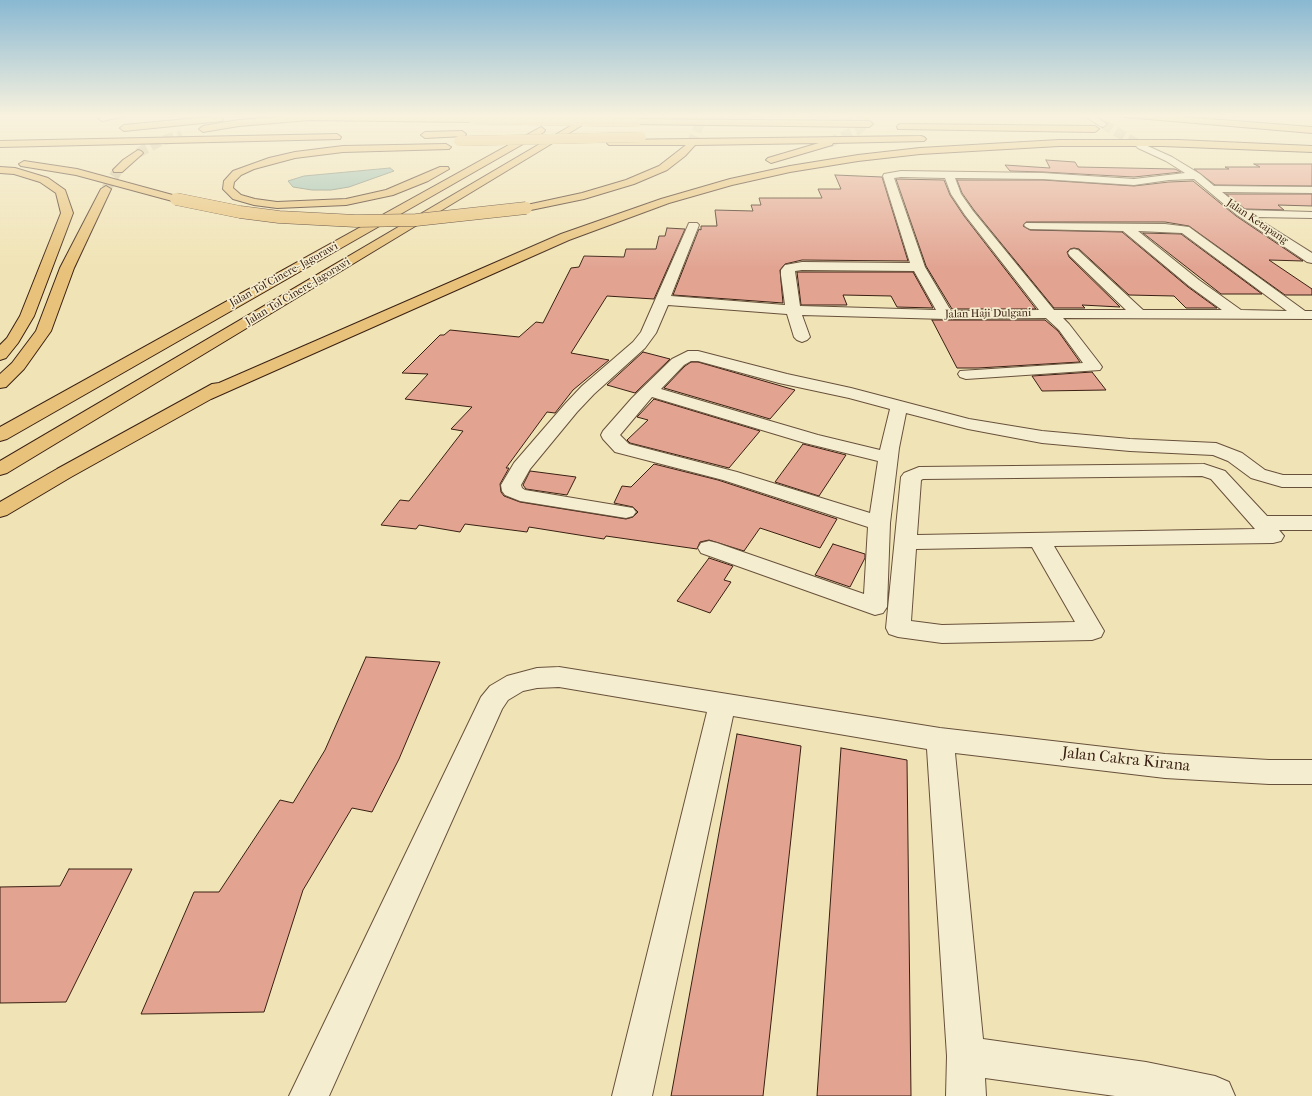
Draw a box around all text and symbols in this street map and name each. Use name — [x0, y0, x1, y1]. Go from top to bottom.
street label: Jalan Ketapang — [1224, 197, 1290, 247]
street label: Jalan Tol Cinere–Jagorawi — [228, 240, 340, 310]
street label: Jalan Tol Cinere-Jagorawi — [243, 256, 353, 328]
street label: Jalan Haji Dulgani — [945, 307, 1031, 321]
street label: Jalan Cakra Kirana — [1061, 744, 1191, 776]

